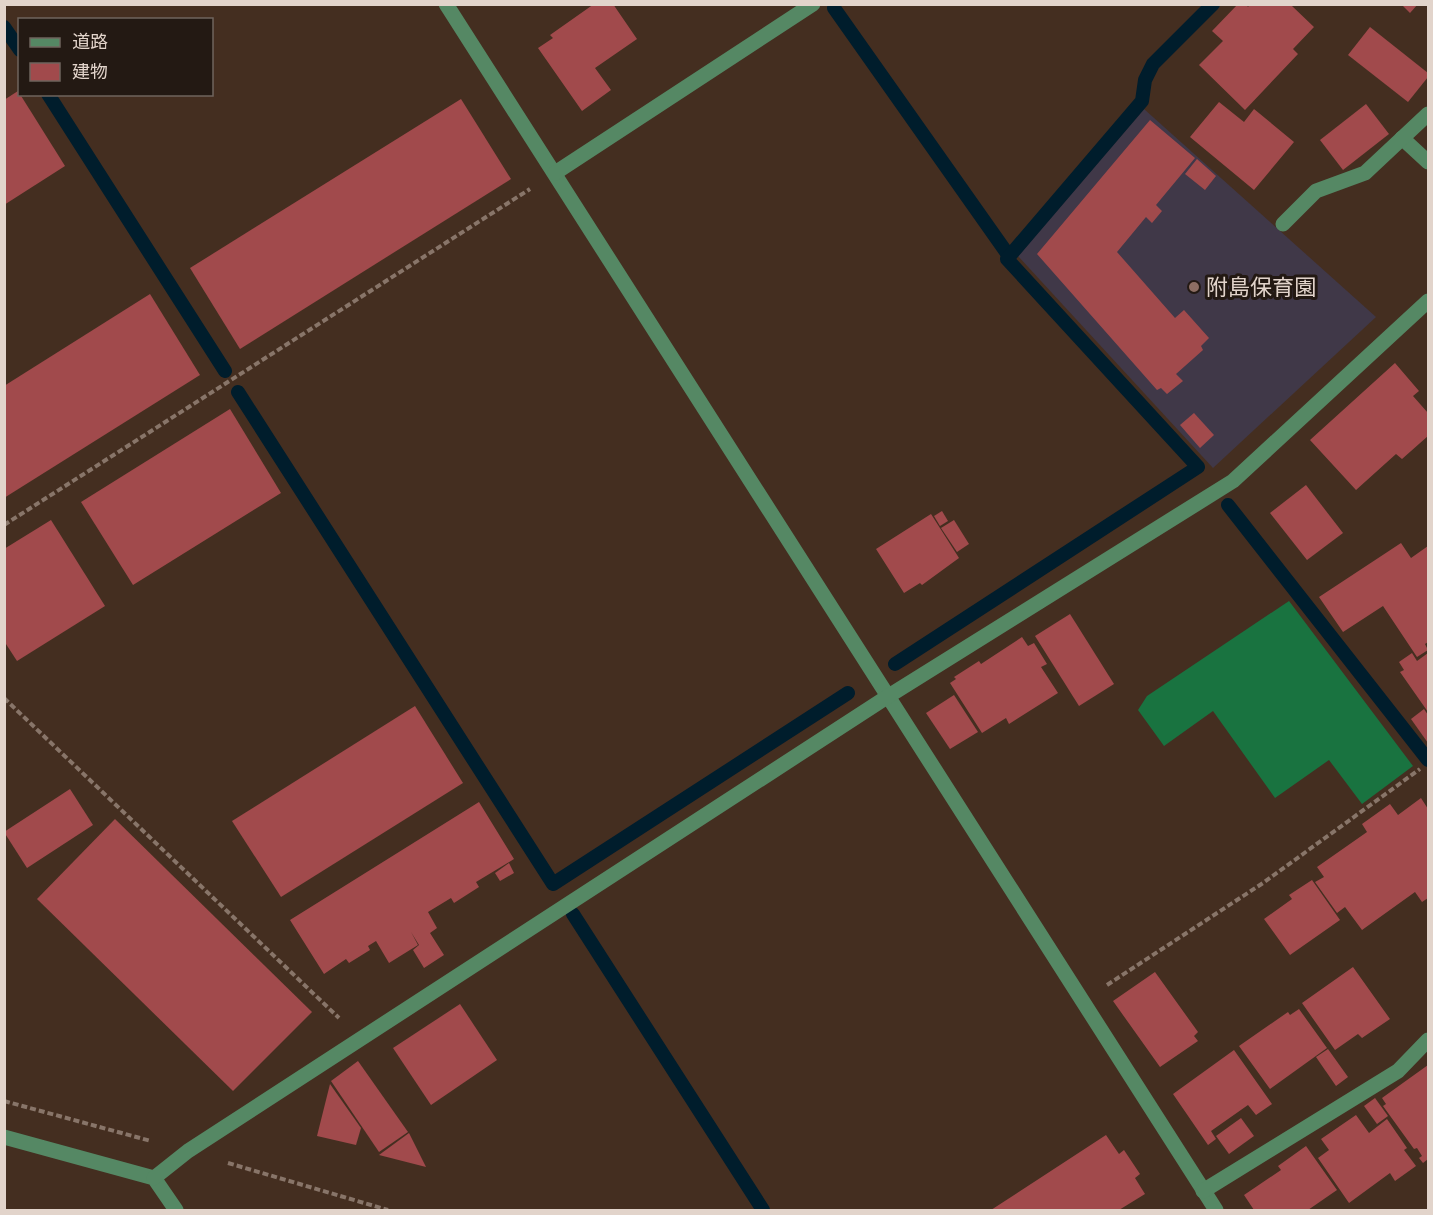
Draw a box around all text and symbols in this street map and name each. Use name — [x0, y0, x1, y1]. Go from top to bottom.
legend — [18, 18, 213, 96]
text: 道路 — [72, 29, 108, 56]
text: 建物 — [72, 59, 108, 86]
place label: 附島保育園 — [1206, 272, 1316, 305]
marker: 附島保育園 — [1187, 280, 1201, 294]

